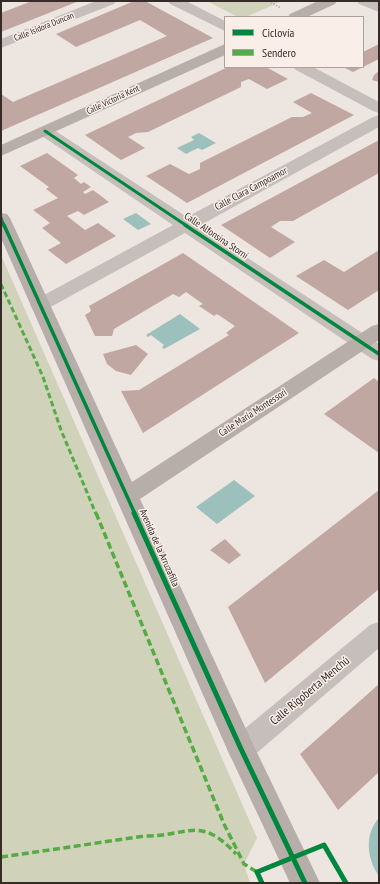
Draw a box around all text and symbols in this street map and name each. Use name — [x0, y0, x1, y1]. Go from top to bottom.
street label: Calle Isidora Duncan — [12, 10, 76, 44]
legend — [224, 16, 364, 68]
text: Ciclovía — [262, 25, 294, 40]
text: Sendero — [262, 45, 296, 60]
street label: Calle Victoria Kent — [85, 83, 141, 117]
street label: Calle Clara Campoamor — [213, 165, 289, 213]
street label: Calle Alfonsina Storni — [182, 210, 250, 262]
street label: Calle María Montessori — [217, 387, 289, 439]
street label: Avenida de la Arruzafilla — [137, 507, 181, 589]
street label: Calle Rigoberta Menchú — [267, 654, 353, 728]

